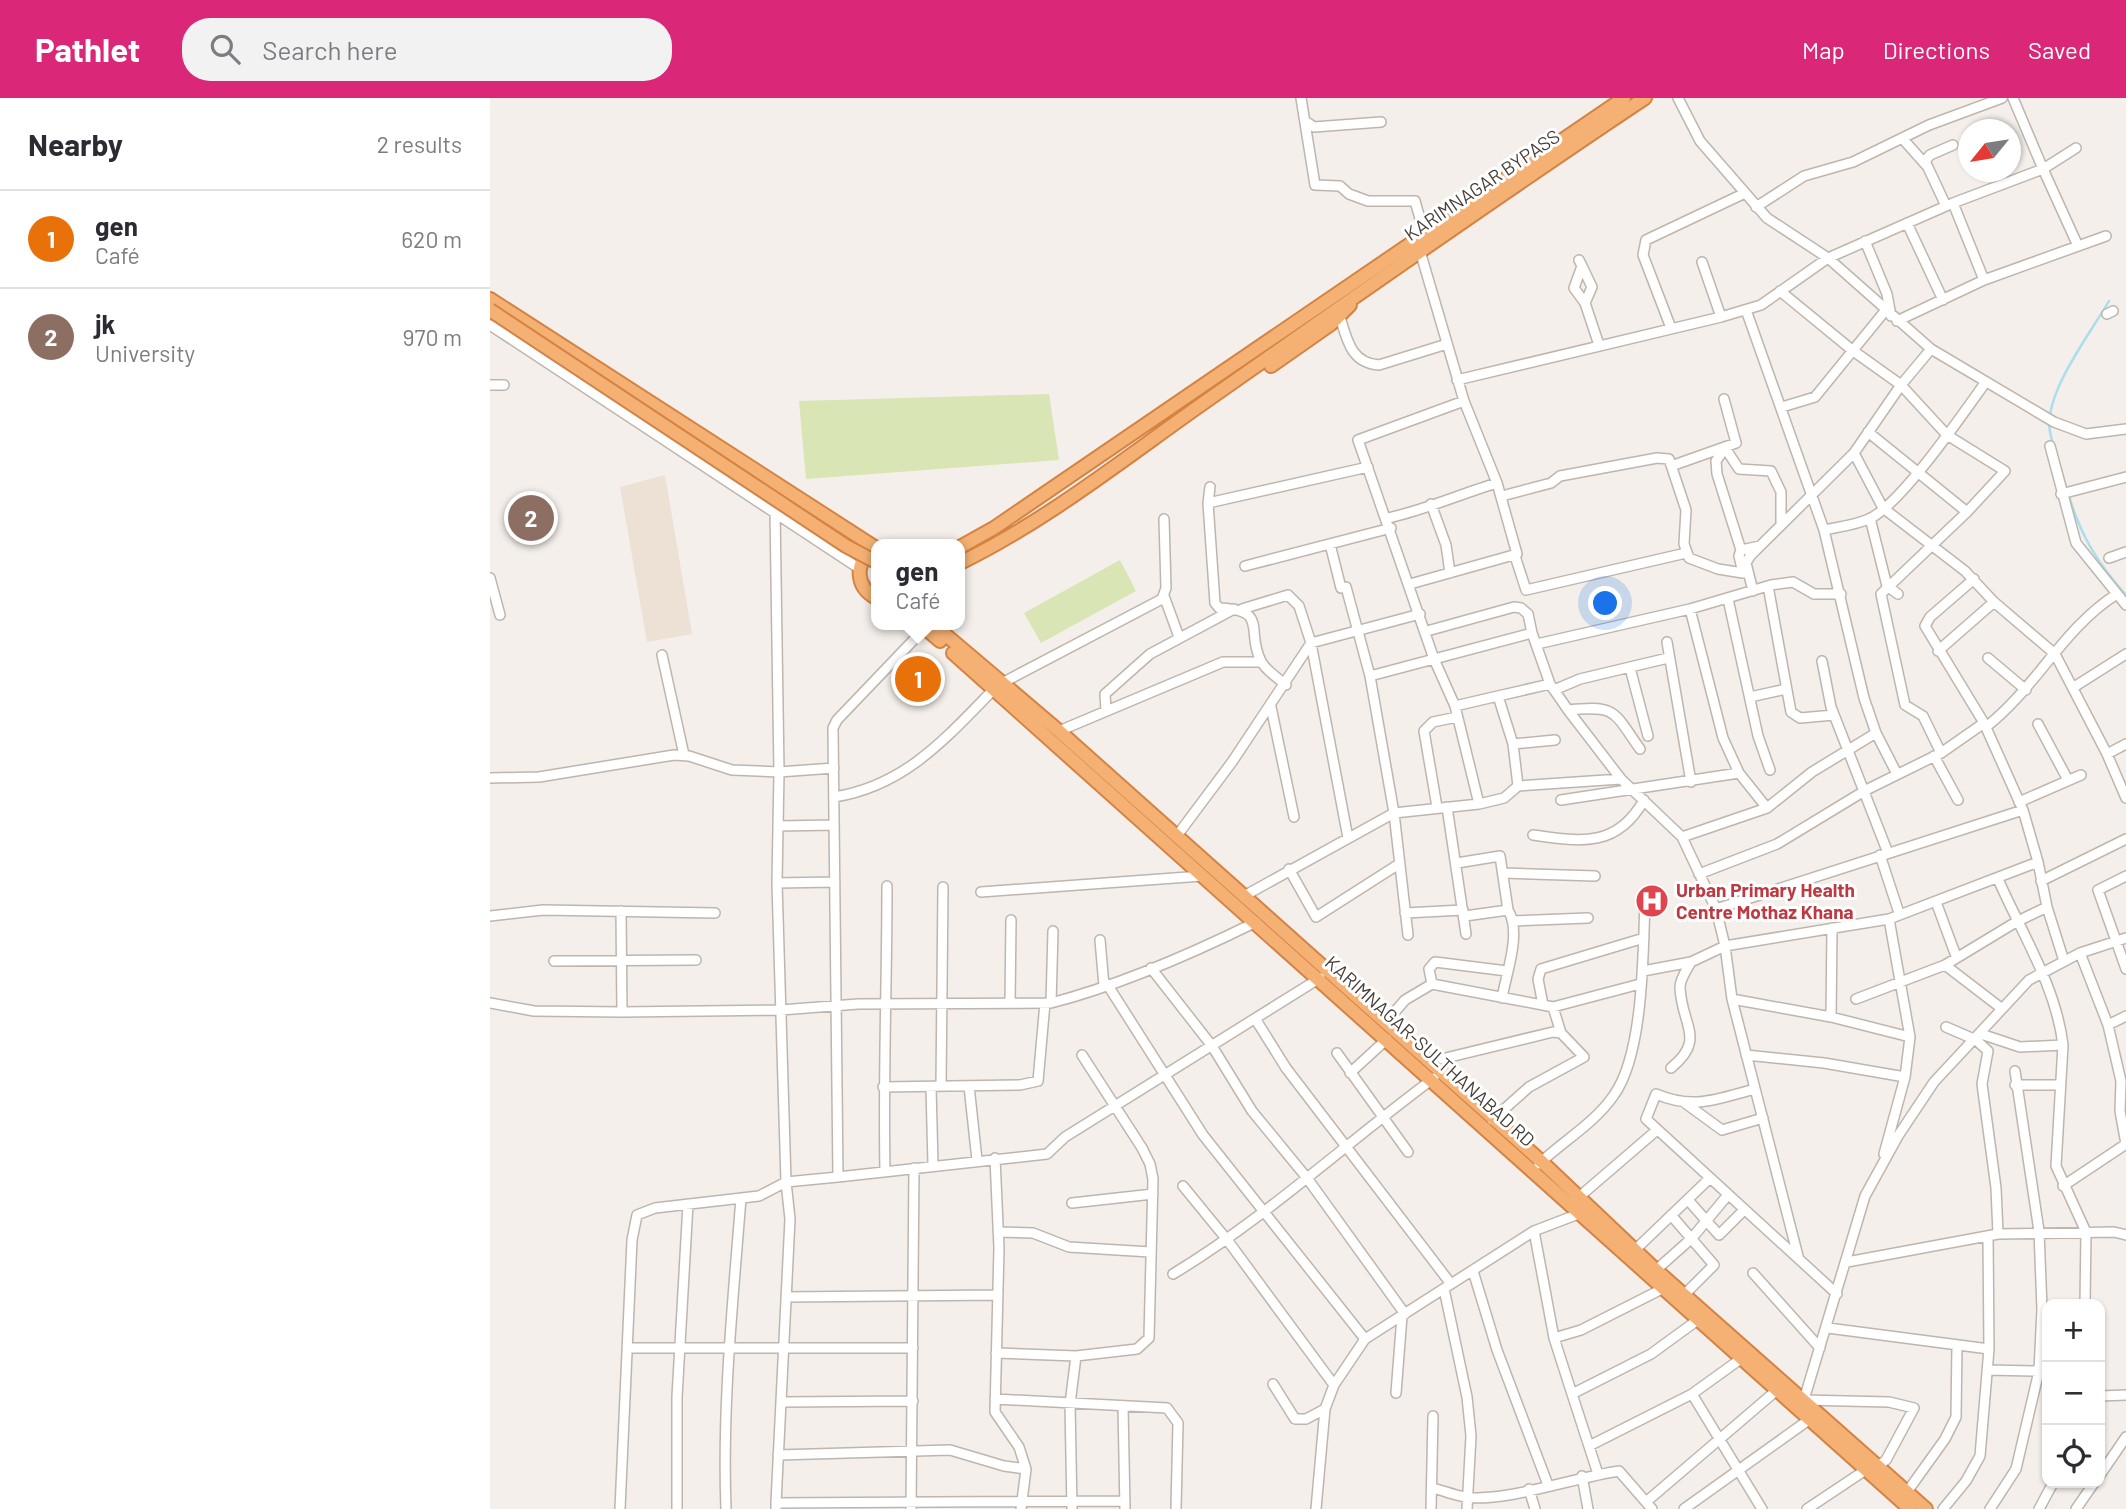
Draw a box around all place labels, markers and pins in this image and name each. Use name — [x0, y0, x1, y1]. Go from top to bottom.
pin: 2 — [508, 492, 554, 544]
pin: 1 — [895, 653, 941, 705]
place label: Urban Primary Health Centre Mothaz Khana — [1676, 878, 1855, 923]
hospital icon: Urban Primary Health Centre Mothaz Khana — [1633, 882, 1671, 920]

